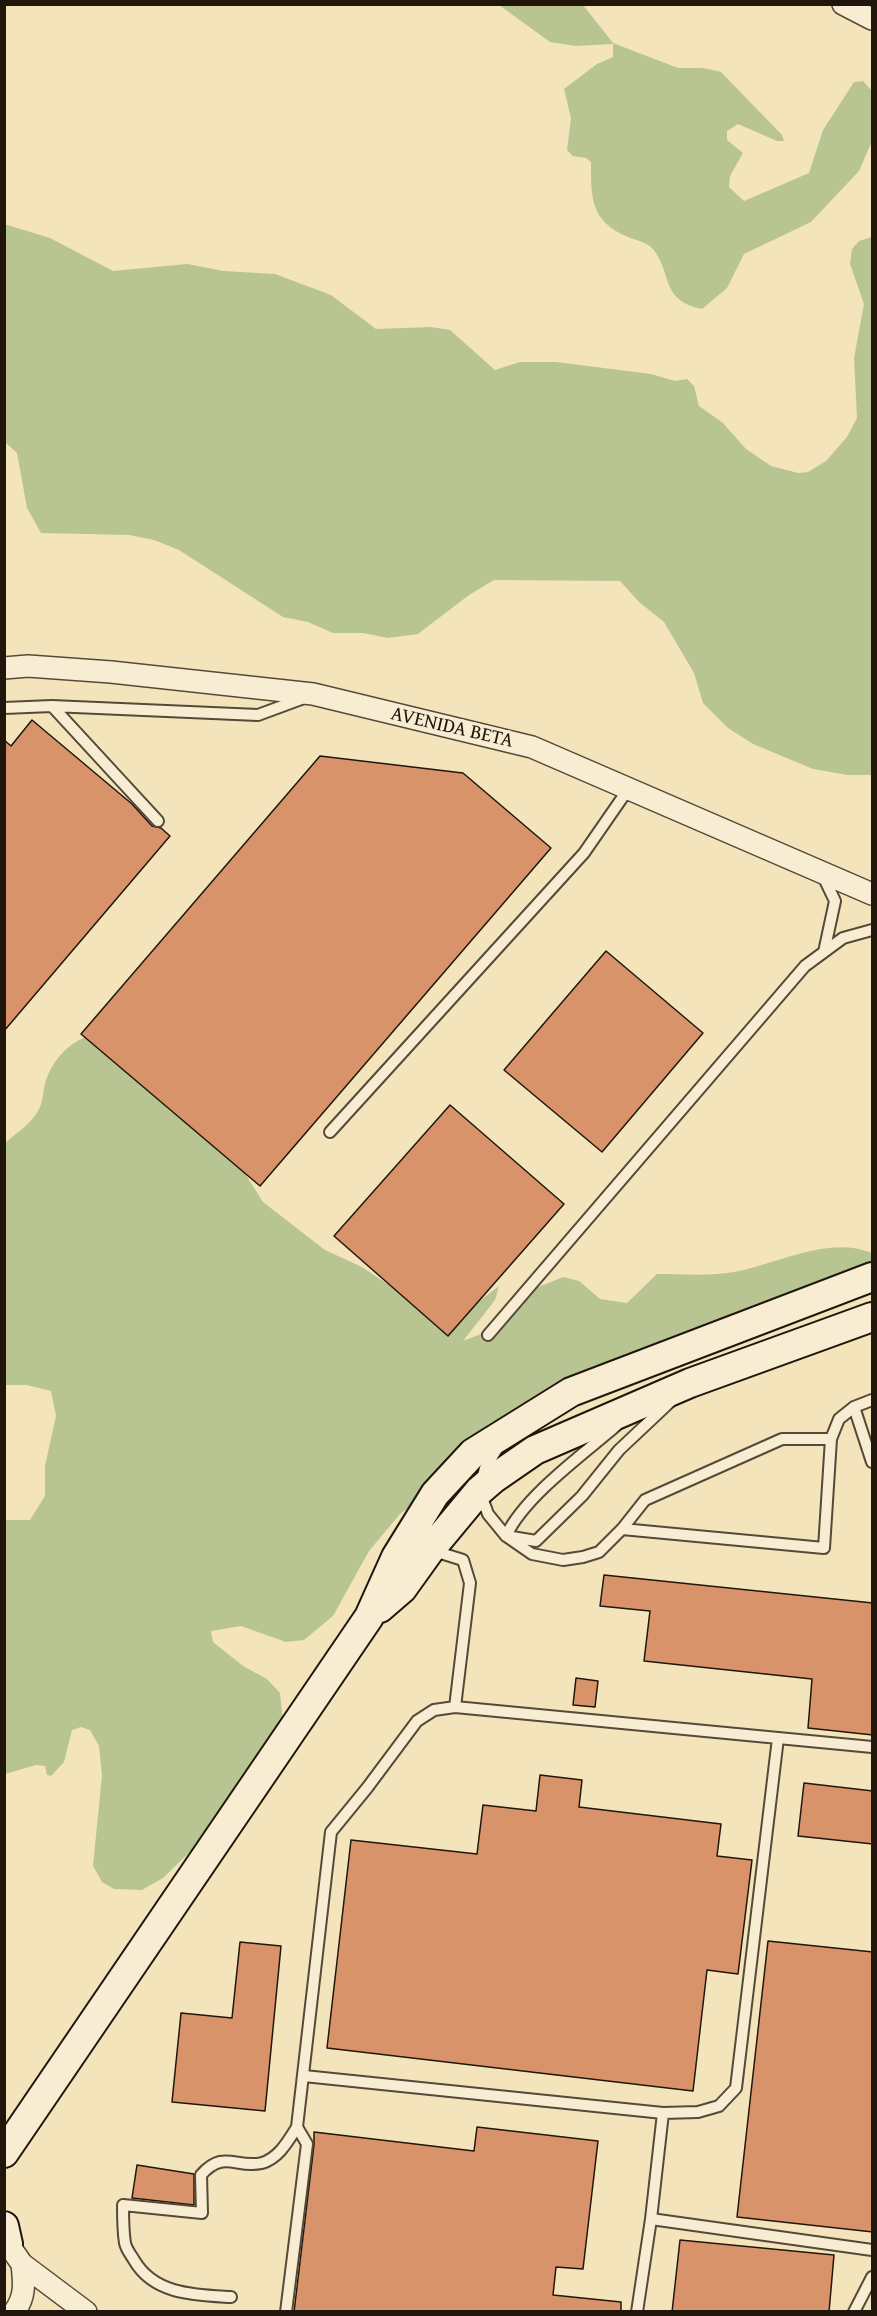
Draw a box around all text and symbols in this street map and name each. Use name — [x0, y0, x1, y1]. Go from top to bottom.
street label: AVENIDA BETA — [389, 702, 515, 754]

